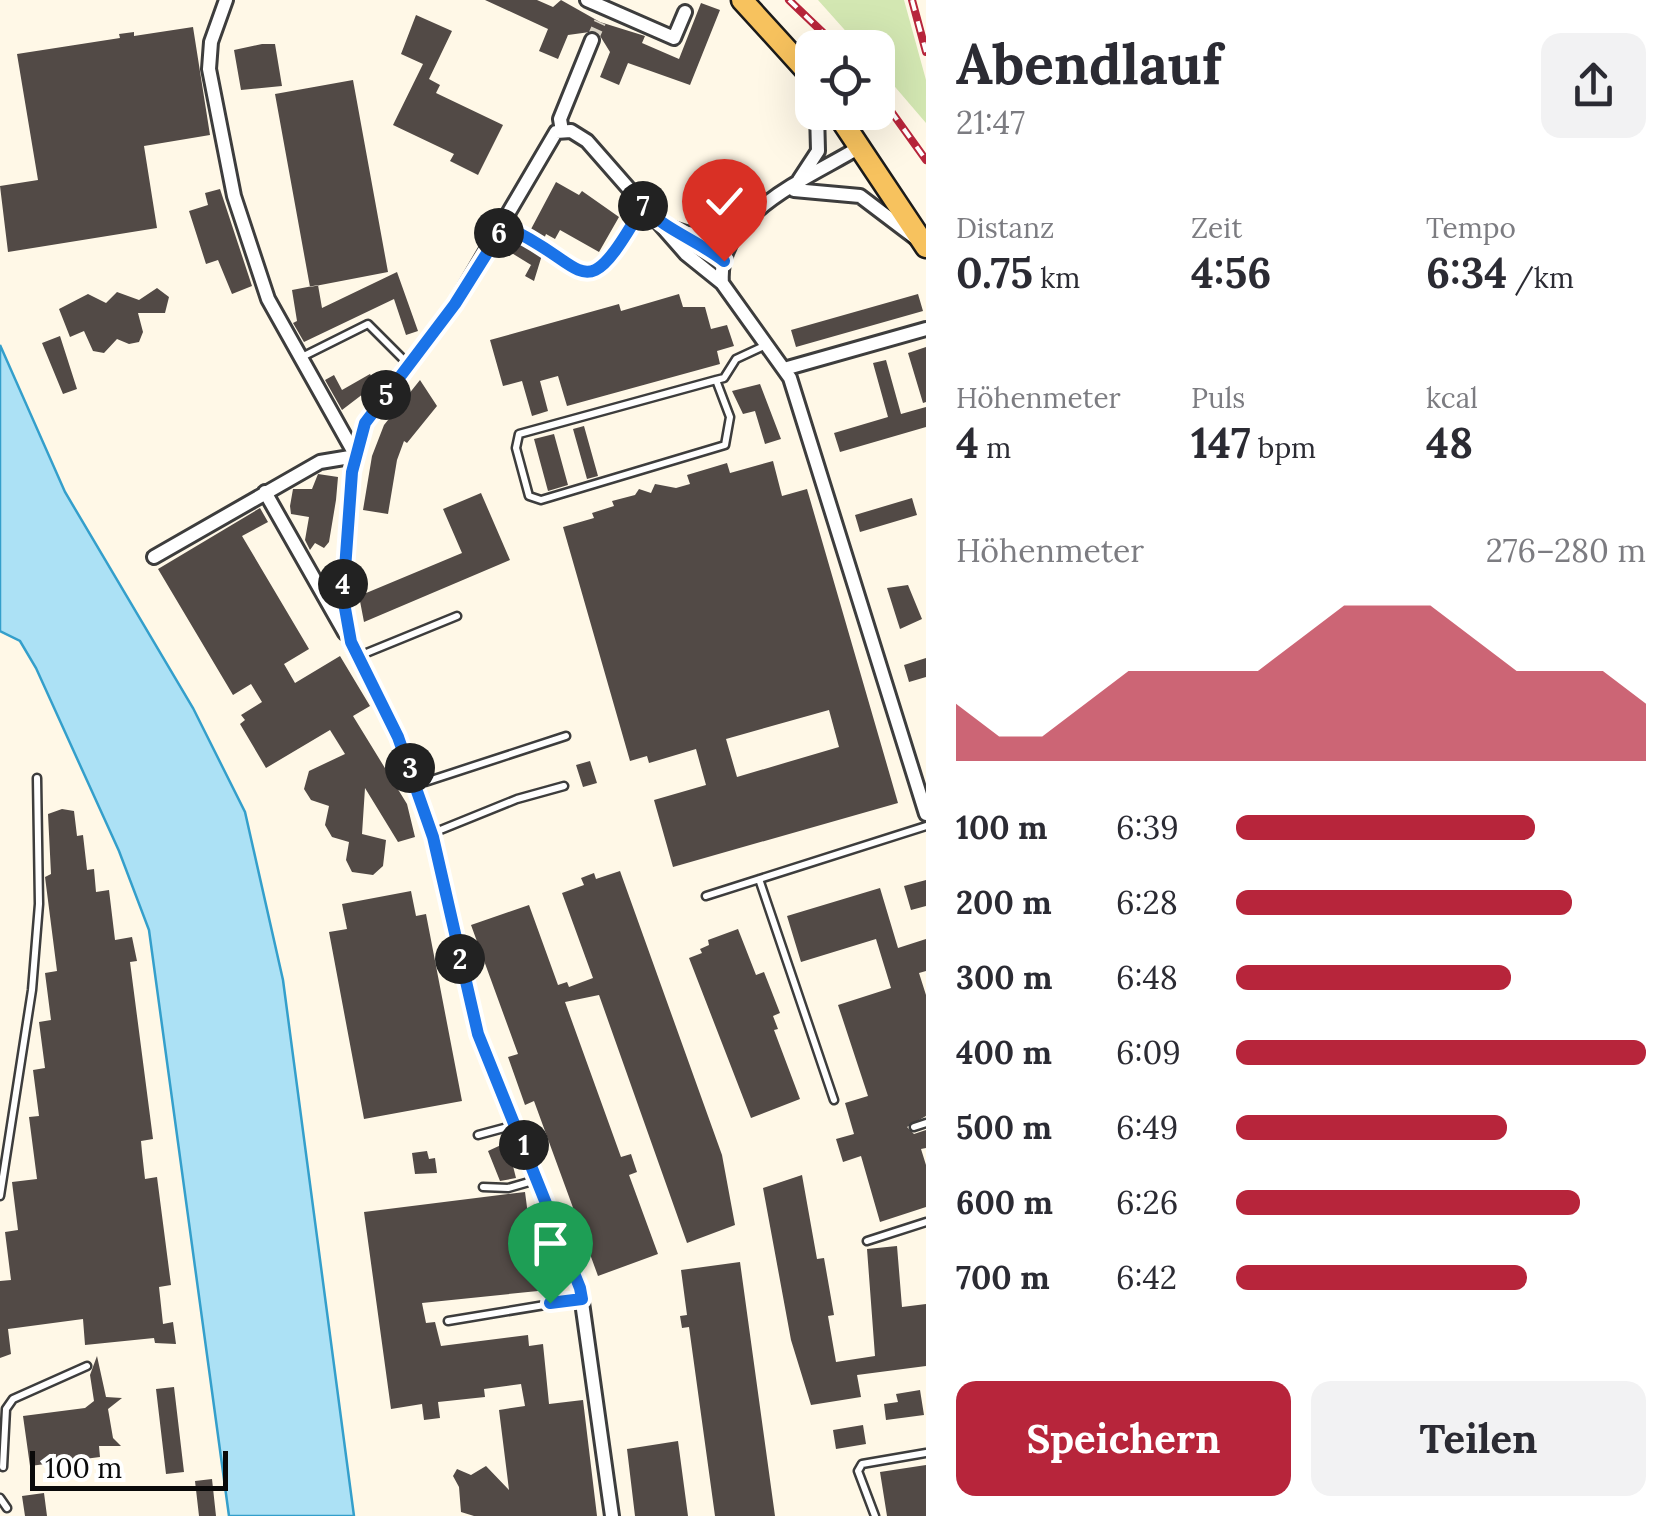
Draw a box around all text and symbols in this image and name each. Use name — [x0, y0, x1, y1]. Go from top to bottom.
text: Abendlauf — [956, 29, 1222, 99]
map controls — [795, 30, 895, 130]
button: locate — [795, 30, 895, 130]
button: share — [1541, 33, 1646, 138]
text: 21:47 — [956, 102, 1025, 143]
pin — [682, 159, 767, 262]
icon: check — [697, 174, 752, 229]
pin: 7 — [618, 181, 668, 231]
text: 7 — [636, 188, 650, 224]
pin: 6 — [474, 208, 524, 258]
text: Distanz — [956, 210, 1054, 246]
text: Zeit — [1191, 210, 1242, 246]
text: Tempo — [1426, 210, 1516, 246]
text: 6 — [491, 215, 507, 251]
text: 0.75 — [956, 246, 1033, 300]
text: 4:56 — [1191, 246, 1271, 300]
text: 6:34 — [1426, 246, 1507, 300]
text: km — [1033, 260, 1080, 296]
text: /km — [1507, 260, 1574, 296]
pin: 5 — [361, 370, 411, 420]
text: 5 — [378, 377, 394, 413]
text: Höhenmeter — [956, 380, 1121, 416]
text: Puls — [1191, 380, 1245, 416]
text: kcal — [1426, 380, 1478, 416]
text: 4 — [956, 416, 979, 470]
text: 147 — [1191, 416, 1251, 470]
text: 48 — [1426, 416, 1473, 470]
text: m — [979, 430, 1011, 466]
text: bpm — [1251, 430, 1316, 466]
text: Höhenmeter — [956, 530, 1144, 571]
text: 276–280 m — [1486, 530, 1646, 571]
pin: 4 — [318, 559, 368, 609]
text: 4 — [335, 566, 351, 602]
pin: 3 — [385, 743, 435, 793]
text: 3 — [402, 750, 418, 786]
text: 100 m — [956, 807, 1048, 848]
text: 6:39 — [1116, 807, 1179, 848]
text: 200 m — [956, 882, 1052, 923]
text: 6:28 — [1116, 882, 1178, 923]
pin: 2 — [435, 934, 485, 984]
text: 2 — [453, 941, 467, 977]
text: 300 m — [956, 957, 1052, 998]
text: 6:48 — [1116, 957, 1178, 998]
text: 400 m — [956, 1032, 1052, 1073]
text: 6:09 — [1116, 1032, 1181, 1073]
text: 500 m — [956, 1107, 1052, 1148]
text: 6:49 — [1116, 1107, 1178, 1148]
pin: 1 — [499, 1120, 549, 1170]
text: 1 — [518, 1127, 530, 1163]
text: 600 m — [956, 1182, 1053, 1223]
text: 6:26 — [1116, 1182, 1178, 1223]
pin — [508, 1201, 593, 1304]
icon: arrive — [523, 1216, 578, 1271]
text: 700 m — [956, 1257, 1050, 1298]
text: 6:42 — [1116, 1257, 1177, 1298]
button: Speichern — [956, 1381, 1291, 1496]
button: Teilen — [1311, 1381, 1646, 1496]
scale bar — [30, 1446, 228, 1490]
text: 100 m — [45, 1450, 122, 1486]

